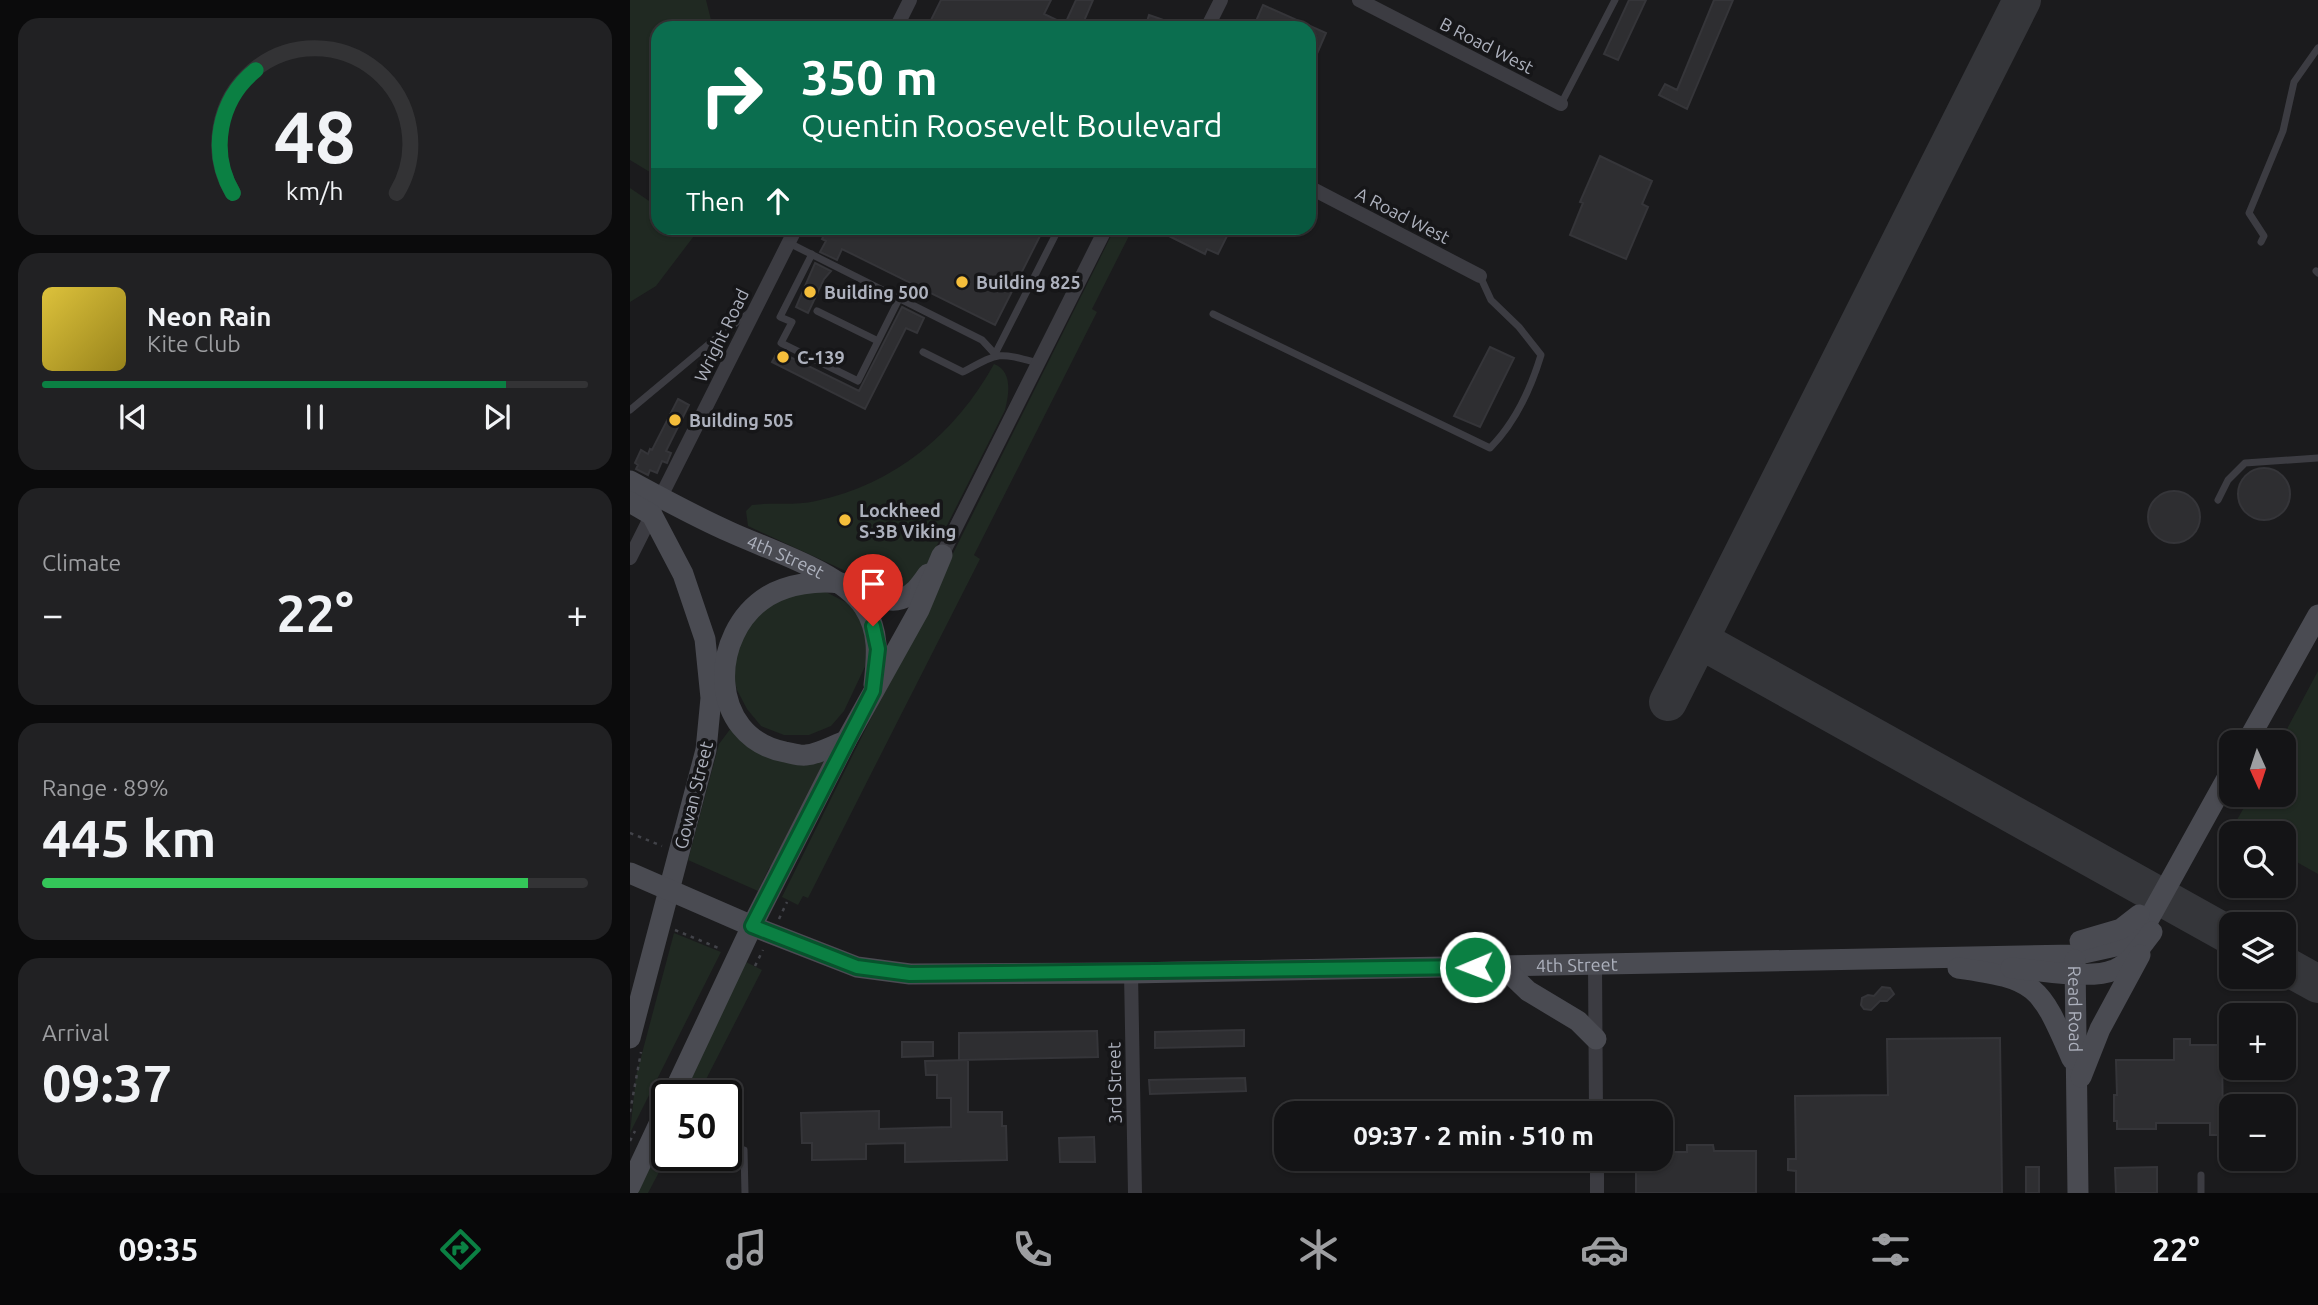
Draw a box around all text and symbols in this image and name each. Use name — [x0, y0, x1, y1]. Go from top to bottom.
street label: B Road West — [1437, 13, 1537, 77]
icon: right — [686, 49, 777, 140]
text: 350 m — [801, 49, 938, 104]
text: 48 — [274, 95, 356, 177]
text: Quentin Roosevelt Boulevard — [801, 107, 1223, 143]
text: km/h — [286, 176, 344, 204]
icon: ahead — [759, 182, 797, 220]
street label: A Road West — [1353, 183, 1453, 247]
text: Then — [686, 187, 745, 216]
place label: Building 825 — [976, 272, 1081, 292]
marker: Building 825 — [954, 274, 970, 290]
place label: Building 500 — [824, 282, 929, 302]
marker: Building 500 — [802, 284, 818, 300]
street label: Wright Road — [690, 285, 752, 385]
text: Neon Rain — [147, 302, 272, 331]
text: Kite Club — [147, 331, 241, 356]
place label: C-139 — [797, 347, 845, 367]
marker: C-139 — [775, 349, 791, 365]
icon: previous — [114, 398, 152, 436]
icon: pause — [296, 398, 334, 436]
icon: next — [478, 398, 516, 436]
place label: Building 505 — [689, 410, 794, 430]
marker: Building 505 — [667, 412, 683, 428]
place label: Lockheed S-3B Viking — [859, 500, 956, 541]
marker: Lockheed S-3B Viking — [837, 512, 853, 528]
street label: 4th Street — [744, 531, 828, 582]
text: Climate — [42, 550, 121, 575]
pin — [843, 554, 903, 626]
icon: arrive — [854, 565, 892, 603]
text: 22° — [276, 584, 354, 642]
text: − — [42, 593, 63, 635]
text: + — [567, 593, 588, 635]
north arrow — [2219, 730, 2296, 807]
map controls — [2219, 730, 2296, 1171]
street label: Gowan Street — [670, 739, 716, 851]
text: Range · 89% — [42, 775, 169, 800]
text: 445 km — [42, 809, 216, 867]
button: search — [2219, 821, 2296, 898]
button: layers — [2219, 912, 2296, 989]
position arrow — [1438, 930, 1512, 1004]
street label: 4th Street — [1536, 954, 1618, 975]
street label: Read Road — [2065, 966, 2086, 1052]
button: + — [2219, 1003, 2296, 1080]
text: Arrival — [42, 1020, 109, 1045]
street label: 3rd Street — [1103, 1042, 1125, 1124]
text: 09:37 — [42, 1054, 172, 1112]
speed limit sign: 50 — [651, 1080, 742, 1171]
button: − — [2219, 1094, 2296, 1171]
text: 09:37 · 2 min · 510 m — [1353, 1121, 1594, 1150]
icon: directions — [436, 1225, 485, 1274]
icon: music — [722, 1225, 771, 1274]
icon: phone — [1008, 1225, 1057, 1274]
icon: climate — [1294, 1225, 1343, 1274]
icon: car — [1580, 1225, 1629, 1274]
icon: filters — [1866, 1225, 1915, 1274]
text: 09:35 — [119, 1231, 199, 1267]
text: 22° — [2152, 1231, 2199, 1267]

